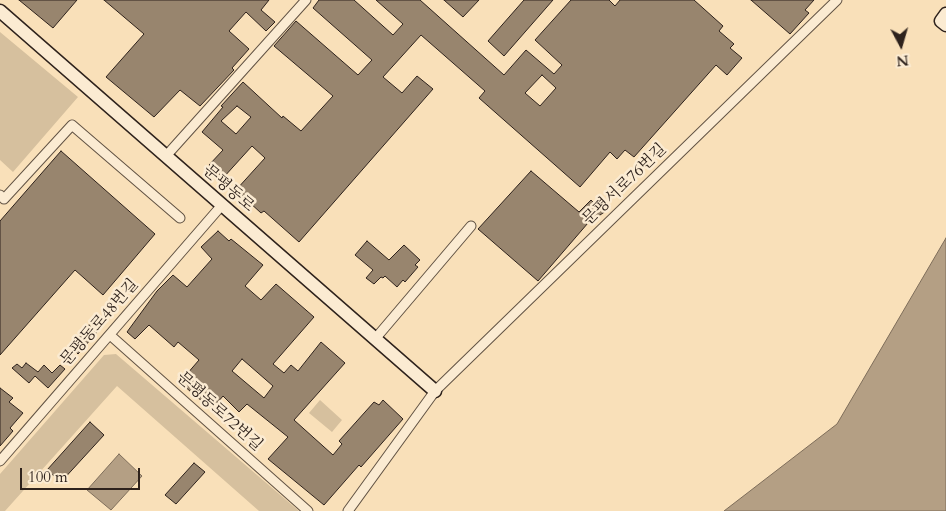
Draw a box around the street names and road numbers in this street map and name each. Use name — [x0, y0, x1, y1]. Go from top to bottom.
street label: 문평서로76번길 — [579, 140, 671, 230]
street label: 문평동로 — [198, 161, 258, 217]
street label: 문평동로48번길 — [57, 276, 143, 370]
street label: 문평동로72번길 — [172, 368, 266, 456]

